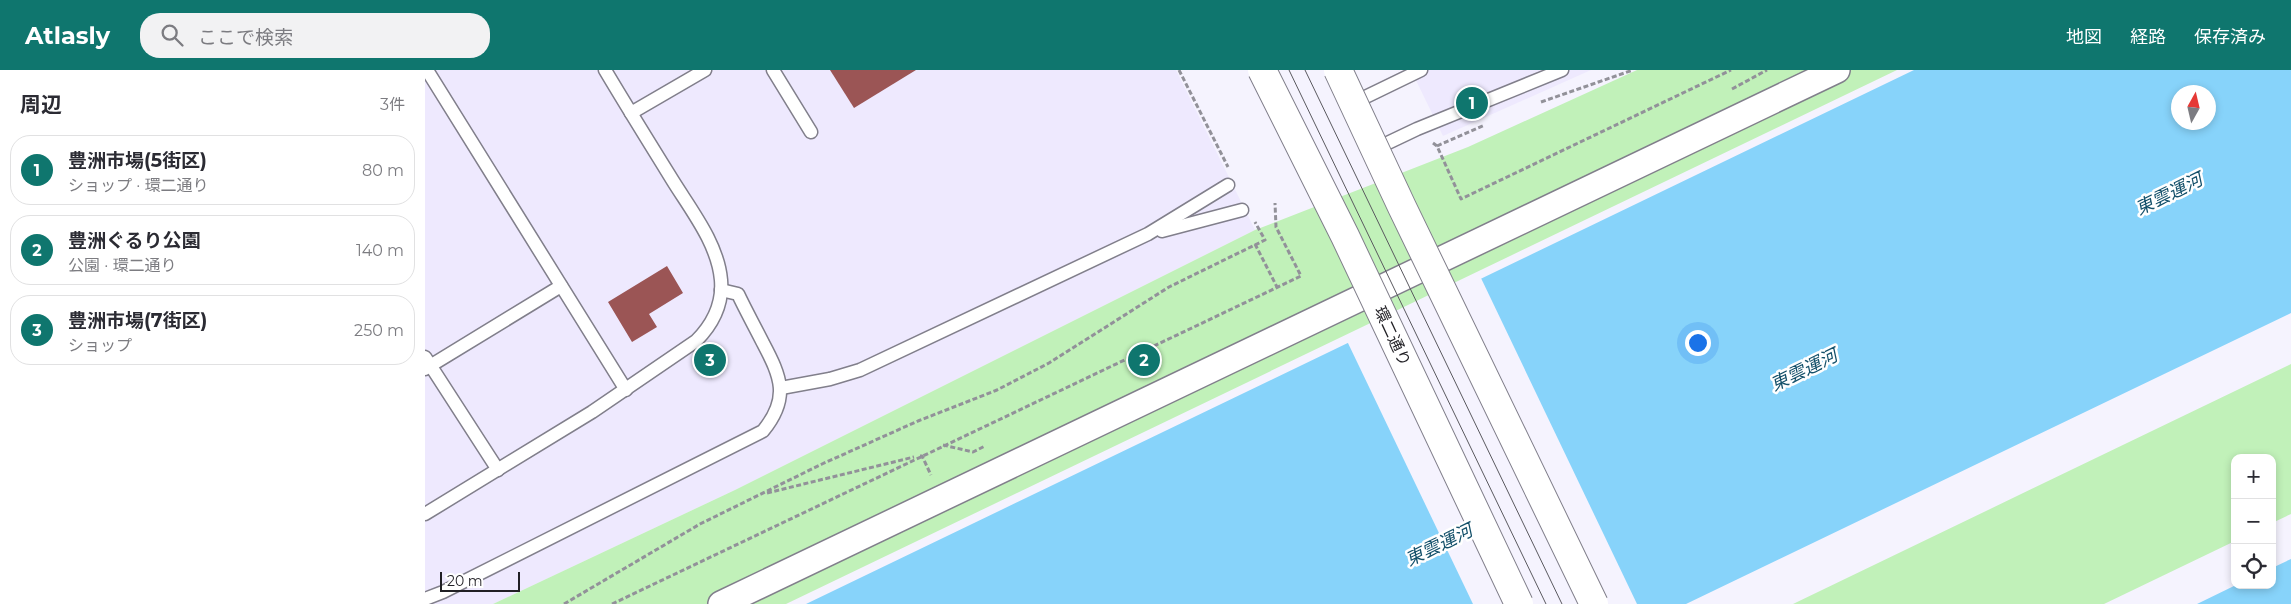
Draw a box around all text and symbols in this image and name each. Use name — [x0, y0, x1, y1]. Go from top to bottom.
search box — [140, 13, 490, 58]
text: Atlasly — [25, 21, 110, 50]
icon: search — [158, 21, 186, 49]
text: ここで検索 — [198, 26, 293, 49]
text: 地図 — [2066, 26, 2102, 48]
text: 経路 — [2130, 26, 2166, 48]
text: 保存済み — [2194, 26, 2266, 48]
pin: 1 — [1456, 84, 1488, 122]
north arrow — [2171, 85, 2216, 130]
text: 周辺 — [20, 92, 62, 117]
text: 3件 — [380, 95, 405, 114]
text: 豊洲市場(5街区) — [68, 149, 207, 172]
text: 1 — [34, 161, 40, 180]
text: 80 m — [362, 161, 404, 180]
water label: 東雲運河 — [2132, 167, 2209, 220]
text: ショップ · 環二通り — [68, 176, 208, 195]
text: 豊洲ぐるり公園 — [68, 229, 201, 252]
text: 2 — [32, 241, 42, 260]
text: 140 m — [356, 241, 404, 260]
text: 公園 · 環二通り — [68, 256, 176, 275]
street label: 環二通り — [1370, 303, 1415, 369]
text: 豊洲市場(7街区) — [68, 309, 207, 332]
text: 3 — [32, 321, 42, 340]
text: 250 m — [354, 321, 404, 340]
your location — [1685, 330, 1711, 356]
text: ショップ — [68, 336, 132, 355]
pin: 3 — [694, 341, 726, 379]
pin: 2 — [1128, 341, 1160, 379]
water label: 東雲運河 — [1767, 343, 1844, 396]
map controls — [2231, 454, 2276, 589]
button: + — [2231, 454, 2276, 499]
button: − — [2231, 499, 2276, 544]
water label: 東雲運河 — [1402, 518, 1479, 571]
button: locate — [2231, 544, 2276, 589]
scale bar — [440, 569, 520, 592]
text: 20 m — [447, 572, 483, 590]

